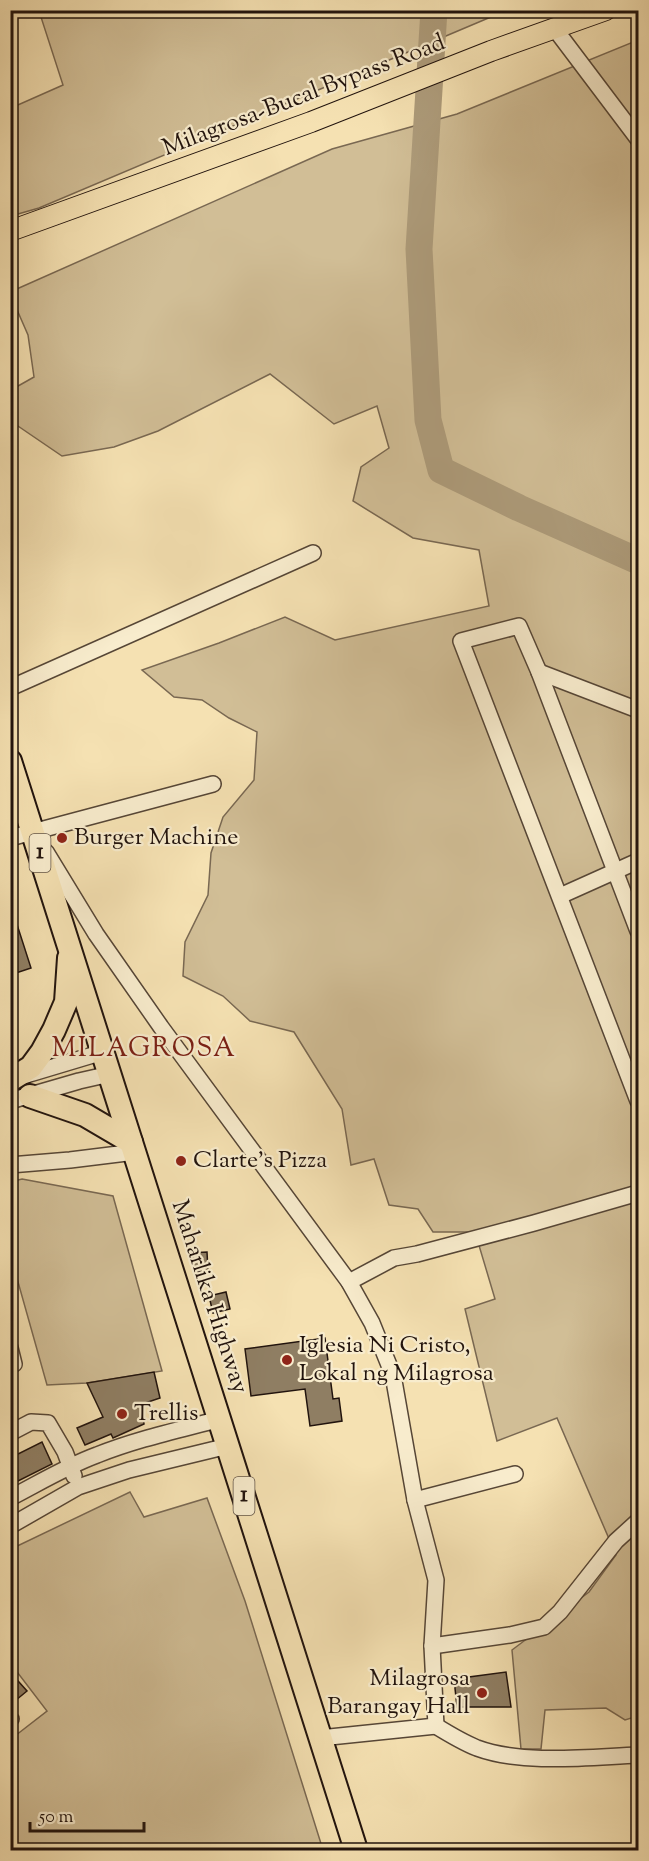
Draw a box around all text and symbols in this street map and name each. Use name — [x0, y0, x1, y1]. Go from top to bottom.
street label: Milagrosa-Bucal Bypass Road — [158, 26, 451, 166]
place label: Burger Machine — [74, 821, 238, 855]
marker: Burger Machine — [55, 831, 69, 845]
road number: 1 — [30, 834, 51, 872]
district label: MILAGROSA — [51, 1030, 237, 1069]
place label: Clarte's Pizza — [193, 1144, 327, 1178]
marker: Clarte's Pizza — [174, 1154, 188, 1168]
street label: Maharlika Highway — [162, 1196, 256, 1398]
place label: Iglesia Ni Cristo, Lokal ng Milagrosa — [299, 1329, 494, 1391]
marker: Iglesia Ni Cristo, Lokal ng Milagrosa — [280, 1353, 294, 1367]
place label: Trellis — [134, 1397, 198, 1431]
marker: Trellis — [115, 1407, 129, 1421]
road number: 1 — [234, 1477, 254, 1515]
place label: Milagrosa Barangay Hall — [327, 1662, 470, 1724]
marker: Milagrosa Barangay Hall — [475, 1686, 489, 1700]
scale bar — [30, 1795, 144, 1833]
text: 50 m — [38, 1805, 74, 1831]

